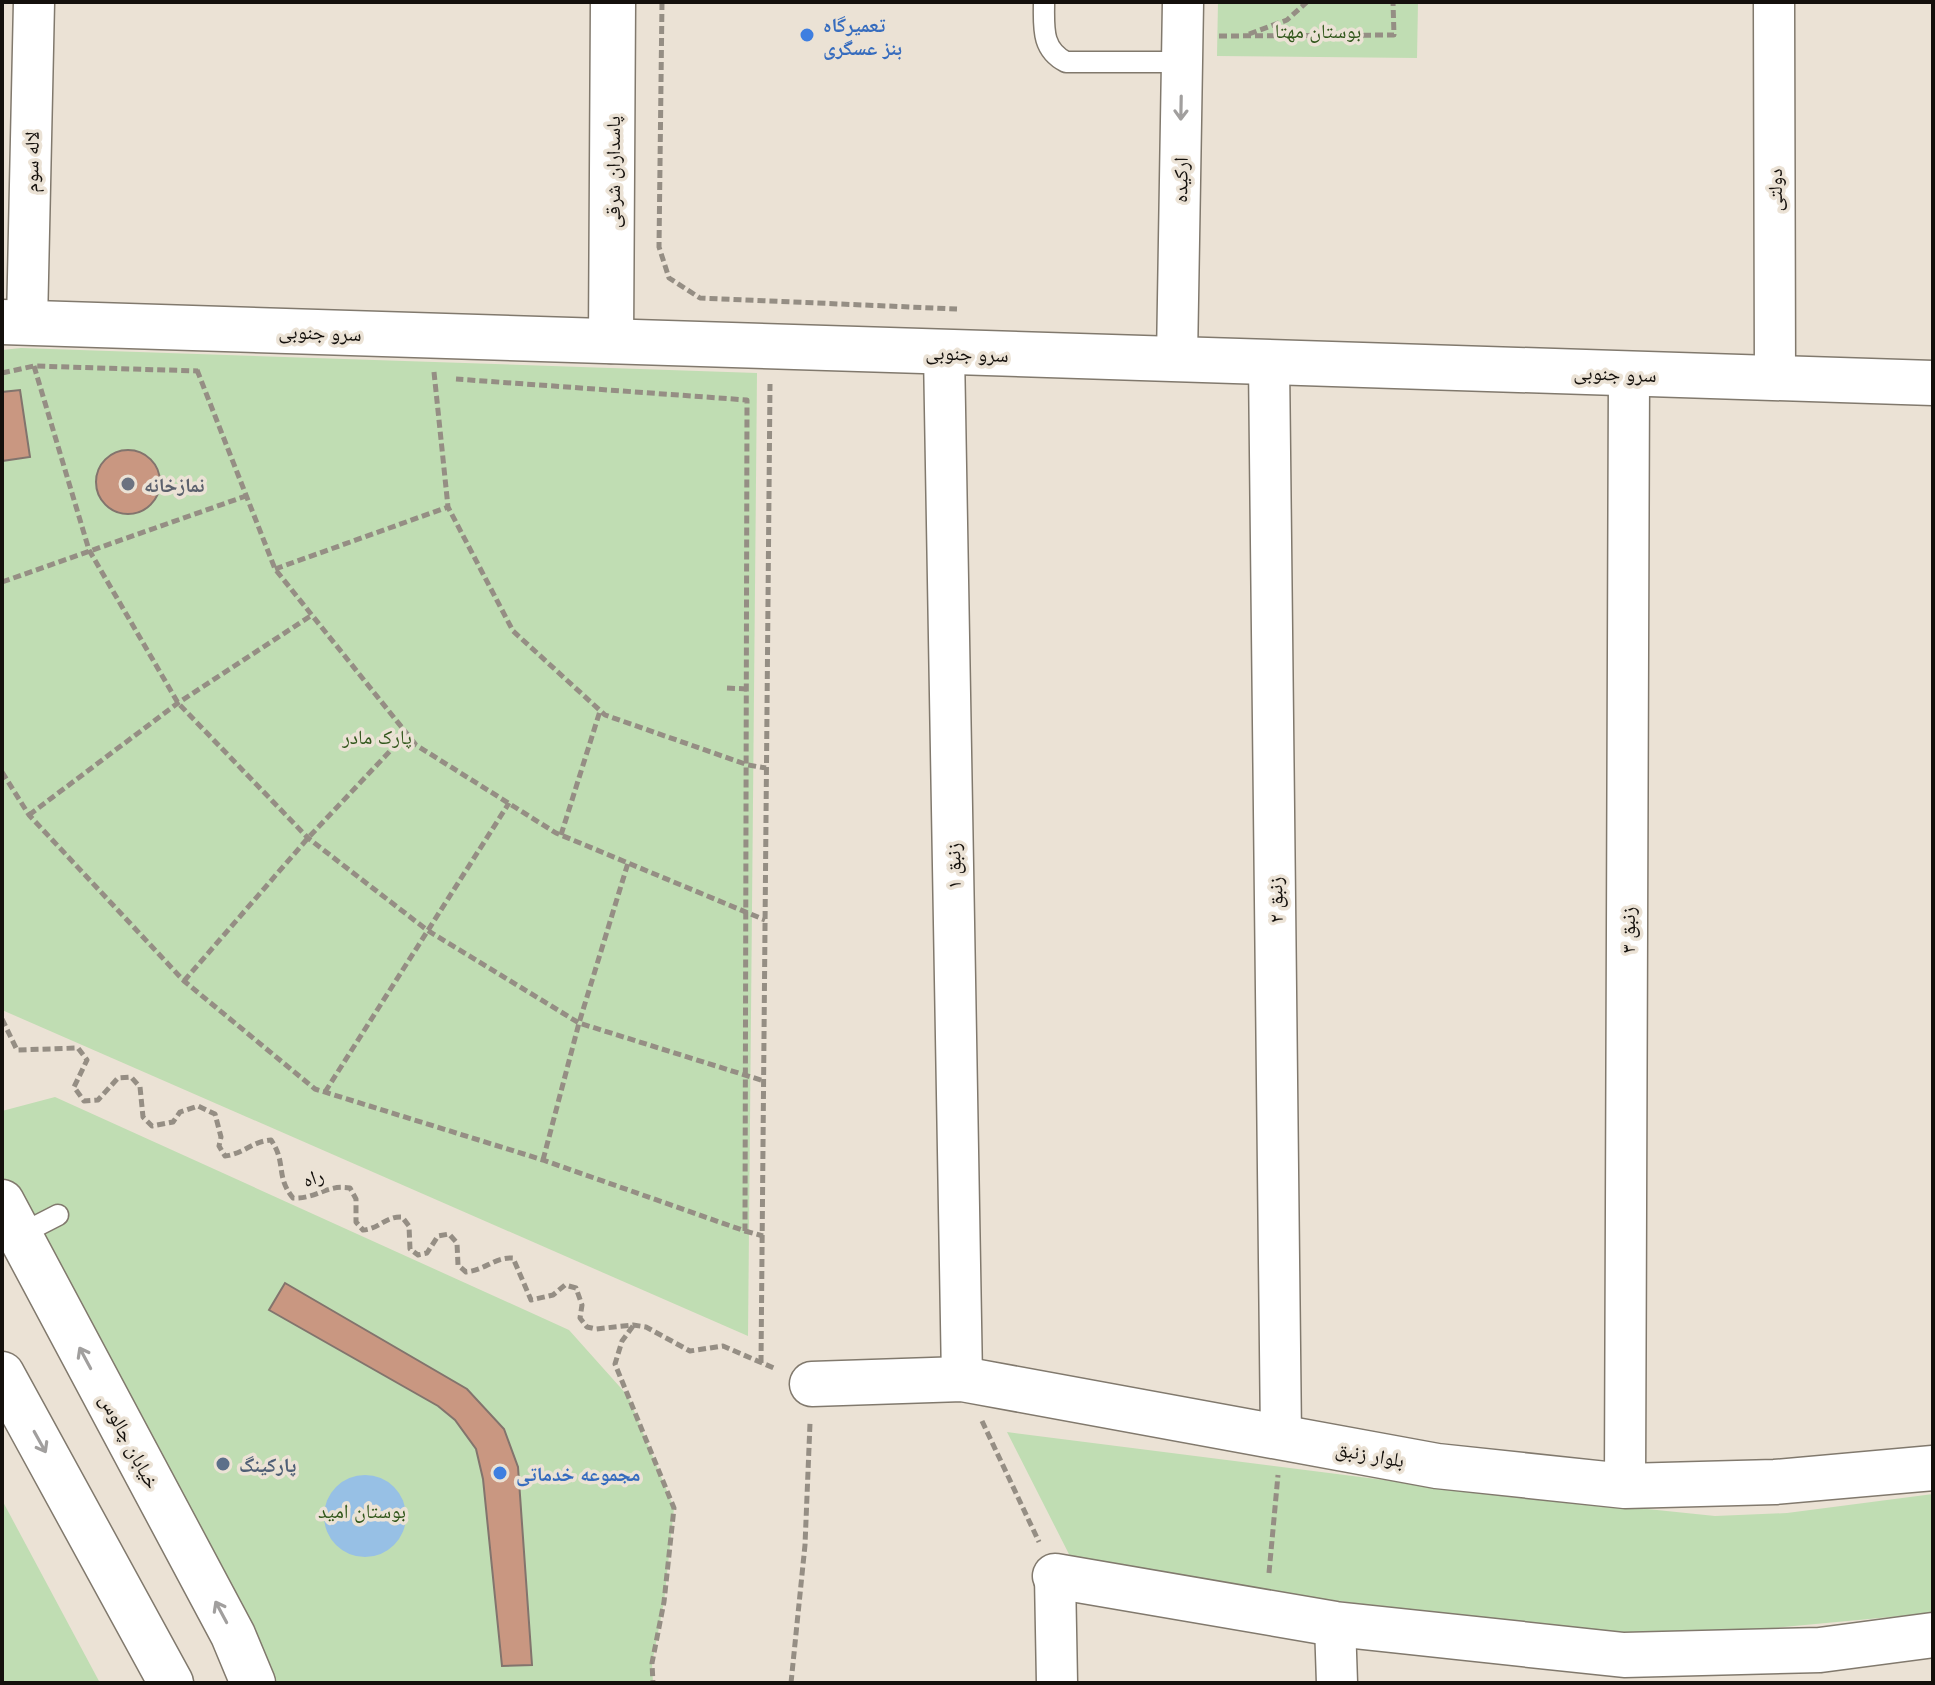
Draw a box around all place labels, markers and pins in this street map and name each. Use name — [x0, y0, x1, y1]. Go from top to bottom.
place label: تعمیرگاه بنز عسگری — [823, 12, 902, 60]
marker: تعمیرگاه بنز عسگری — [798, 26, 816, 44]
place label: نمازخانه — [144, 472, 205, 497]
marker: نمازخانه — [119, 475, 137, 493]
place label: پارکینگ — [239, 1452, 297, 1477]
marker: پارکینگ — [214, 1455, 232, 1473]
place label: مجموعه خدماتی — [516, 1461, 640, 1487]
marker: مجموعه خدماتی — [491, 1464, 509, 1482]

